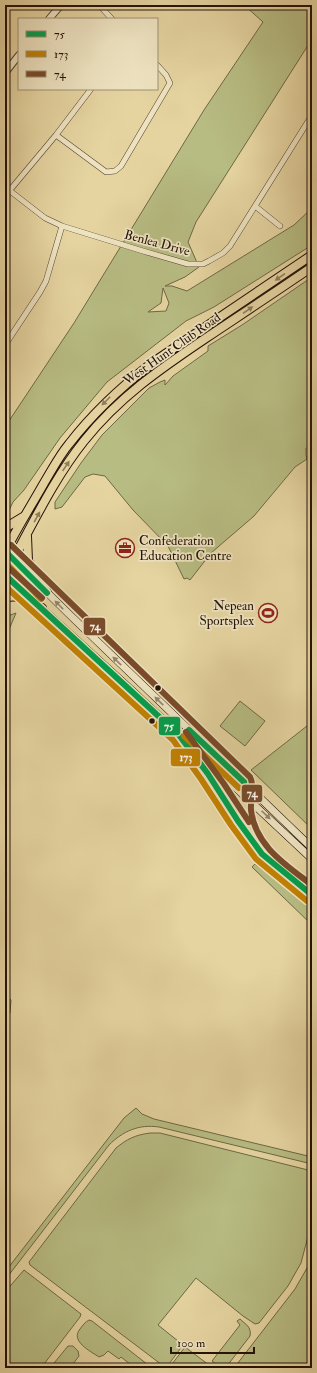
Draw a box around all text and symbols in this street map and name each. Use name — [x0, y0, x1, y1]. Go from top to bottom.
legend — [18, 18, 158, 90]
text: 75 — [54, 27, 66, 42]
text: 173 — [54, 47, 68, 62]
text: 74 — [54, 67, 66, 82]
street label: Benlea Drive — [122, 227, 192, 260]
one-way arrow — [274, 273, 285, 281]
one-way arrow — [243, 306, 253, 314]
street label: West Hunt Club Road — [119, 309, 224, 389]
one-way arrow — [101, 396, 111, 406]
one-way arrow — [62, 461, 70, 471]
one-way arrow — [34, 511, 40, 523]
place label: Confederation Education Centre — [139, 533, 232, 564]
office icon: Confederation Education Centre — [114, 537, 136, 559]
place label: Nepean Sportsplex — [199, 598, 254, 630]
one-way arrow — [54, 600, 64, 610]
sports icon: Nepean Sportsplex — [257, 602, 279, 624]
line badge: 74 — [83, 617, 106, 636]
text: 74 — [90, 620, 101, 634]
one-way arrow — [112, 656, 122, 666]
unlabelled marker — [153, 683, 163, 693]
one-way arrow — [154, 697, 164, 706]
unlabelled marker — [147, 716, 157, 726]
line badge: 75 — [158, 716, 181, 736]
text: 75 — [164, 720, 174, 733]
line badge: 173 — [170, 748, 201, 767]
text: 173 — [179, 751, 193, 764]
line badge: 74 — [241, 784, 263, 803]
text: 74 — [247, 787, 258, 801]
one-way arrow — [261, 811, 271, 820]
scale bar — [171, 1329, 254, 1355]
text: 100 m — [177, 1336, 206, 1351]

